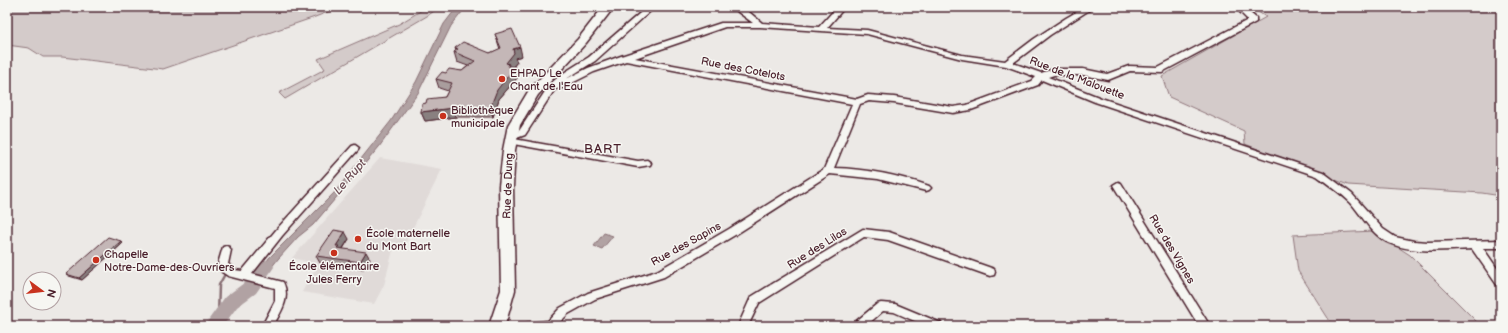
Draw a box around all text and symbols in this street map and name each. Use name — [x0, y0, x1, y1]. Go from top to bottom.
street label: Rue des Cotelots — [700, 54, 787, 84]
street label: Rue de la Malouette — [1028, 54, 1127, 102]
place label: EHPAD Le Chant de l'Eau — [510, 67, 583, 93]
marker: EHPAD Le Chant de l'Eau — [497, 74, 507, 84]
place label: Bibliothèque municipale — [451, 104, 514, 130]
marker: Bibliothèque municipale — [438, 111, 448, 121]
district label: BART — [584, 141, 622, 157]
street label: Rue de Dung — [500, 153, 516, 219]
water label: Le Rupt — [330, 156, 370, 198]
street label: Rue des Vignes — [1146, 212, 1198, 286]
street label: Rue des Sapins — [649, 219, 724, 269]
street label: Rue des Lilas — [785, 224, 850, 271]
place label: École maternelle du Mont Bart — [366, 226, 450, 253]
marker: École maternelle du Mont Bart — [353, 234, 363, 244]
place label: Chapelle Notre-Dame-des-Ouvriers — [104, 248, 235, 274]
marker: École élémentaire Jules Ferry — [329, 248, 339, 258]
marker: Chapelle Notre-Dame-des-Ouvriers — [91, 255, 101, 265]
place label: École élémentaire Jules Ferry — [289, 259, 380, 286]
north arrow — [22, 271, 62, 311]
text: N — [44, 288, 59, 299]

